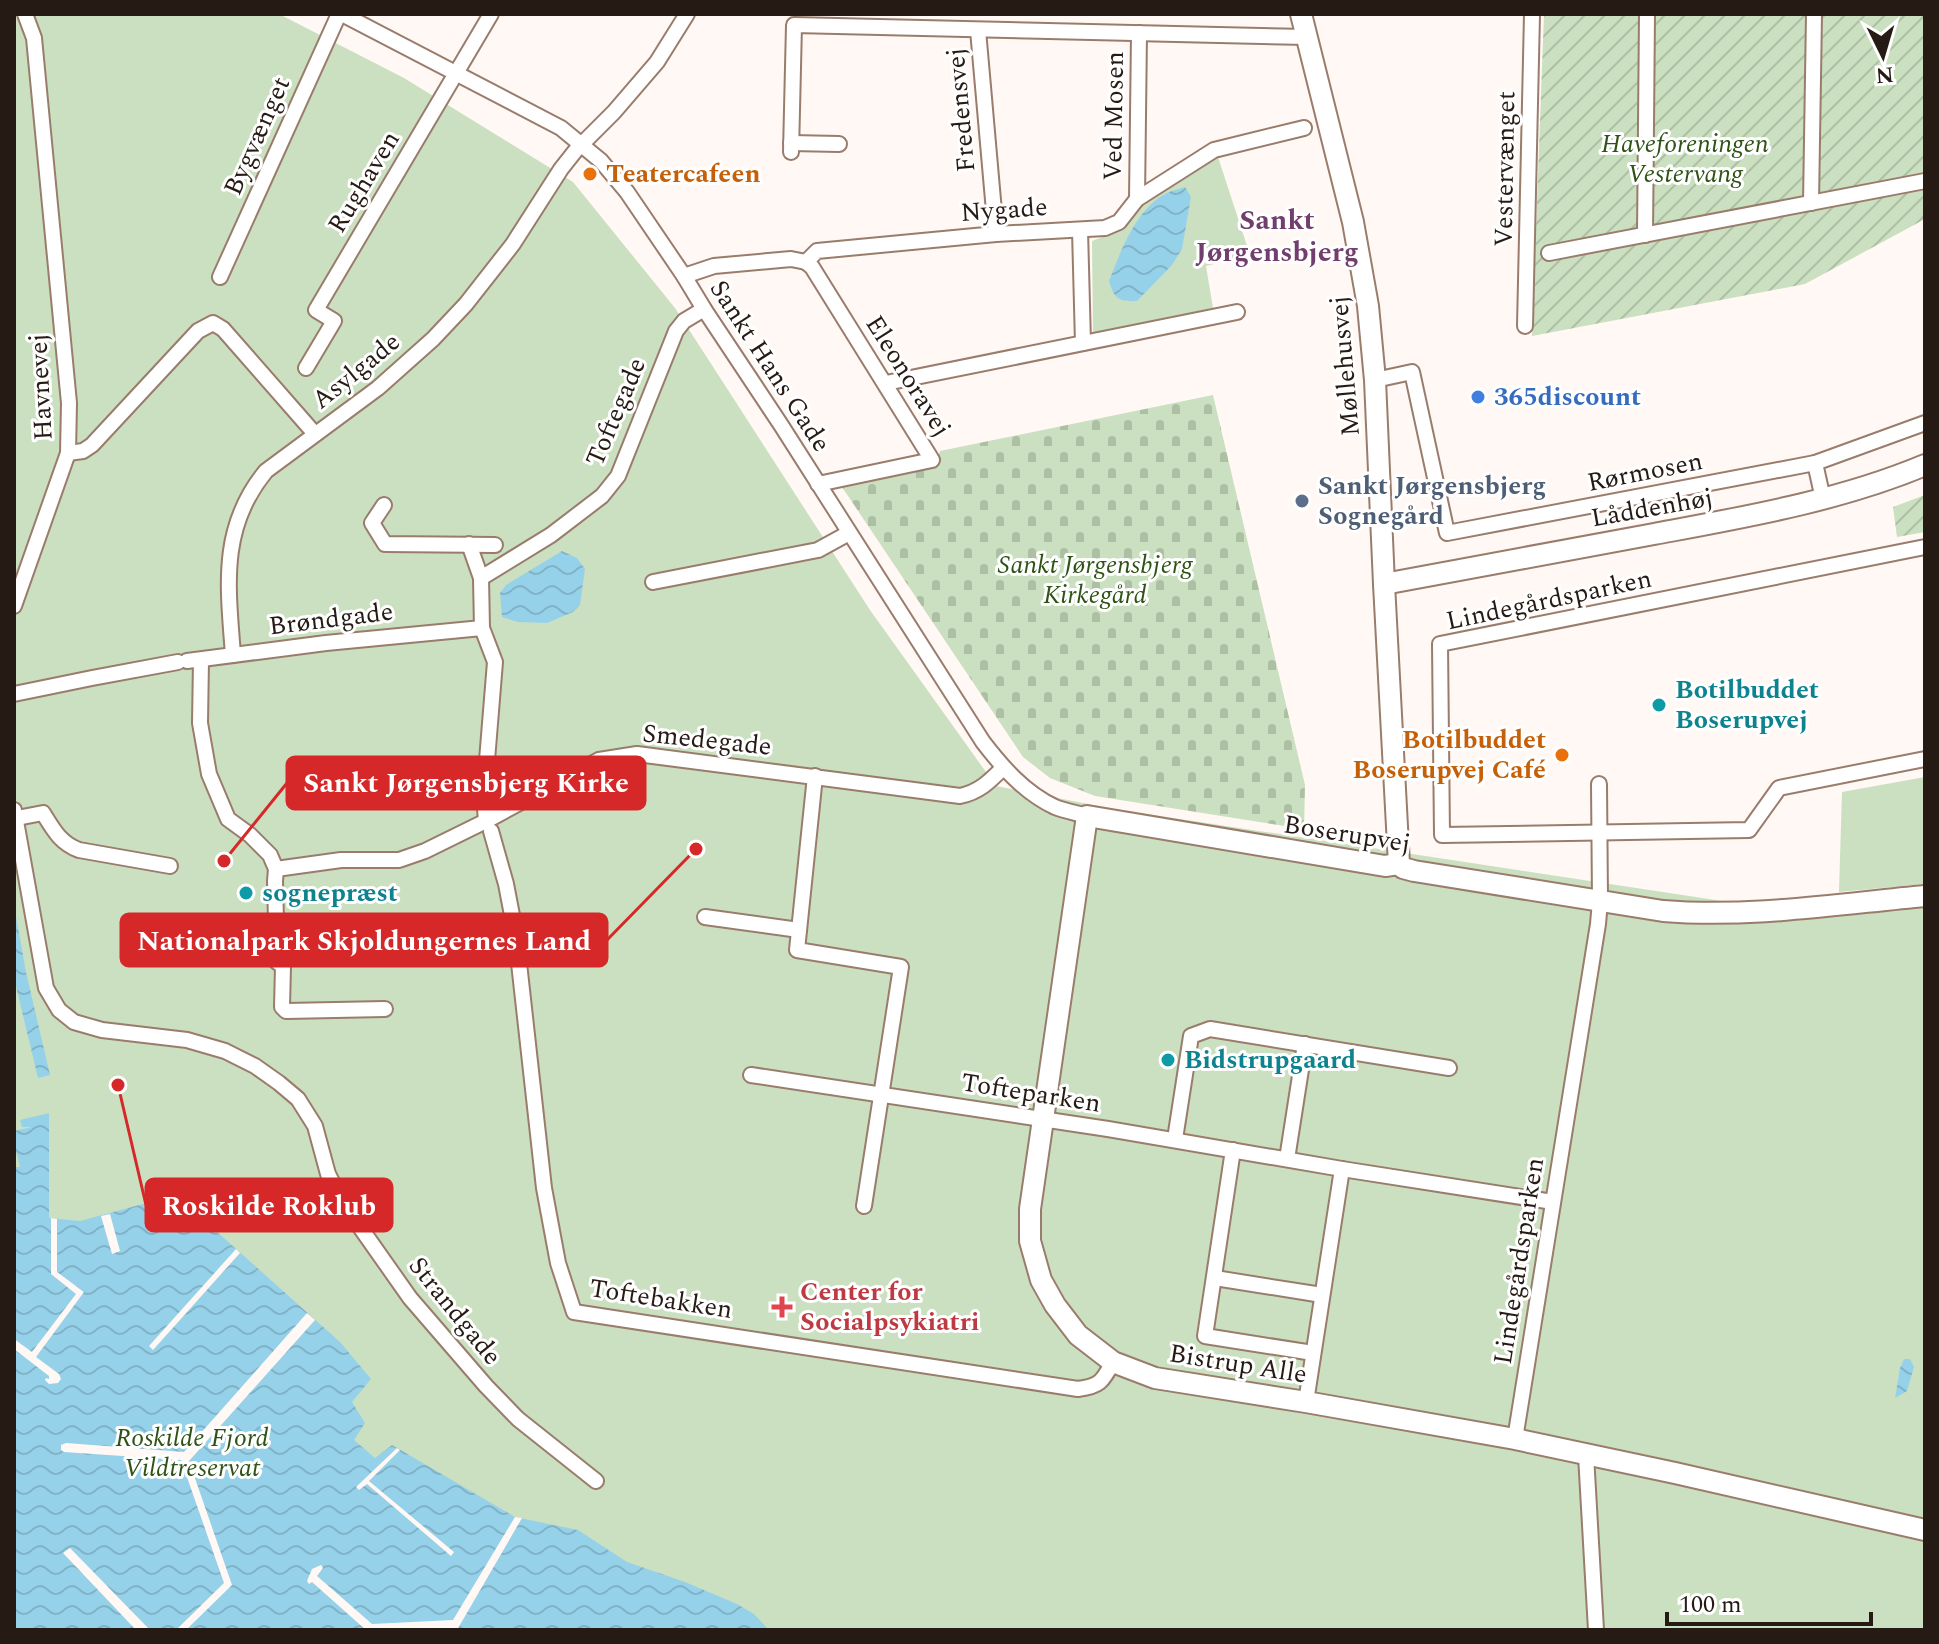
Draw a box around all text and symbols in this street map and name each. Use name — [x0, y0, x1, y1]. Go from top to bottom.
north arrow — [1843, 16, 1923, 96]
street label: Fredensvej — [936, 46, 986, 174]
street label: Ved Mosen — [1093, 51, 1135, 181]
text: N — [1874, 57, 1895, 92]
street label: Bygvænget — [213, 70, 301, 202]
street label: Vestervænget — [1484, 91, 1526, 247]
street label: Rughaven — [318, 123, 410, 241]
park label: Haveforeningen Vestervang — [1601, 124, 1769, 194]
place label: Teatercafeen — [606, 154, 760, 194]
marker: Teatercafeen — [581, 165, 599, 183]
street label: Nygade — [959, 187, 1049, 233]
district label: Sankt Jørgensbjerg — [1195, 199, 1359, 274]
street label: Sankt Hans Gade — [699, 272, 841, 460]
street label: Møllehusvej — [1319, 294, 1371, 438]
street label: Eleonoravej — [855, 307, 961, 445]
street label: Asylgade — [303, 323, 409, 419]
street label: Havnevej — [18, 332, 64, 442]
street label: Toftegade — [575, 351, 657, 473]
place label: 365discount — [1494, 377, 1641, 417]
marker: 365discount — [1469, 388, 1487, 406]
street label: Rørmosen — [1584, 441, 1706, 503]
place label: Sankt Jørgensbjerg Sognegård — [1318, 466, 1546, 536]
street label: Låddenhøj — [1588, 478, 1716, 538]
marker: Sankt Jørgensbjerg Sognegård — [1293, 492, 1311, 510]
park label: Sankt Jørgensbjerg Kirkegård — [998, 545, 1194, 615]
street label: Lindegårdsparken — [1443, 559, 1655, 641]
street label: Brøndgade — [267, 592, 395, 646]
place label: Botilbuddet Boserupvej — [1675, 670, 1819, 740]
marker: Botilbuddet Boserupvej — [1650, 696, 1668, 714]
street label: Smedegade — [640, 713, 774, 767]
place label: Botilbuddet Boserupvej Café — [1353, 720, 1546, 790]
marker: Botilbuddet Boserupvej Café — [1553, 746, 1571, 764]
callout: Sankt Jørgensbjerg Kirke — [287, 757, 645, 809]
text: Sankt Jørgensbjerg Kirke — [303, 762, 629, 805]
street label: Boserupvej — [1281, 804, 1413, 864]
place label: sognepræst — [262, 873, 398, 913]
marker: sognepræst — [237, 884, 255, 902]
callout: Nationalpark Skjoldungernes Land — [121, 914, 607, 966]
text: Nationalpark Skjoldungernes Land — [137, 920, 591, 963]
place label: Bidstrupgaard — [1184, 1040, 1356, 1080]
marker: Bidstrupgaard — [1159, 1051, 1177, 1069]
street label: Tofteparken — [958, 1062, 1104, 1124]
street label: Lindegårdsparken — [1483, 1155, 1555, 1367]
callout: Roskilde Roklub — [146, 1179, 392, 1231]
text: Roskilde Roklub — [162, 1185, 376, 1228]
street label: Strandgade — [398, 1248, 512, 1374]
street label: Toftebakken — [587, 1268, 735, 1330]
place label: Center for Socialpsykiatri — [800, 1272, 979, 1342]
marker: Center for Socialpsykiatri — [771, 1296, 793, 1318]
street label: Bistrup Alle — [1166, 1333, 1310, 1395]
park label: Roskilde Fjord Vildtreservat — [115, 1418, 269, 1488]
scale bar — [1667, 1576, 1871, 1626]
text: 100 m — [1679, 1587, 1742, 1623]

